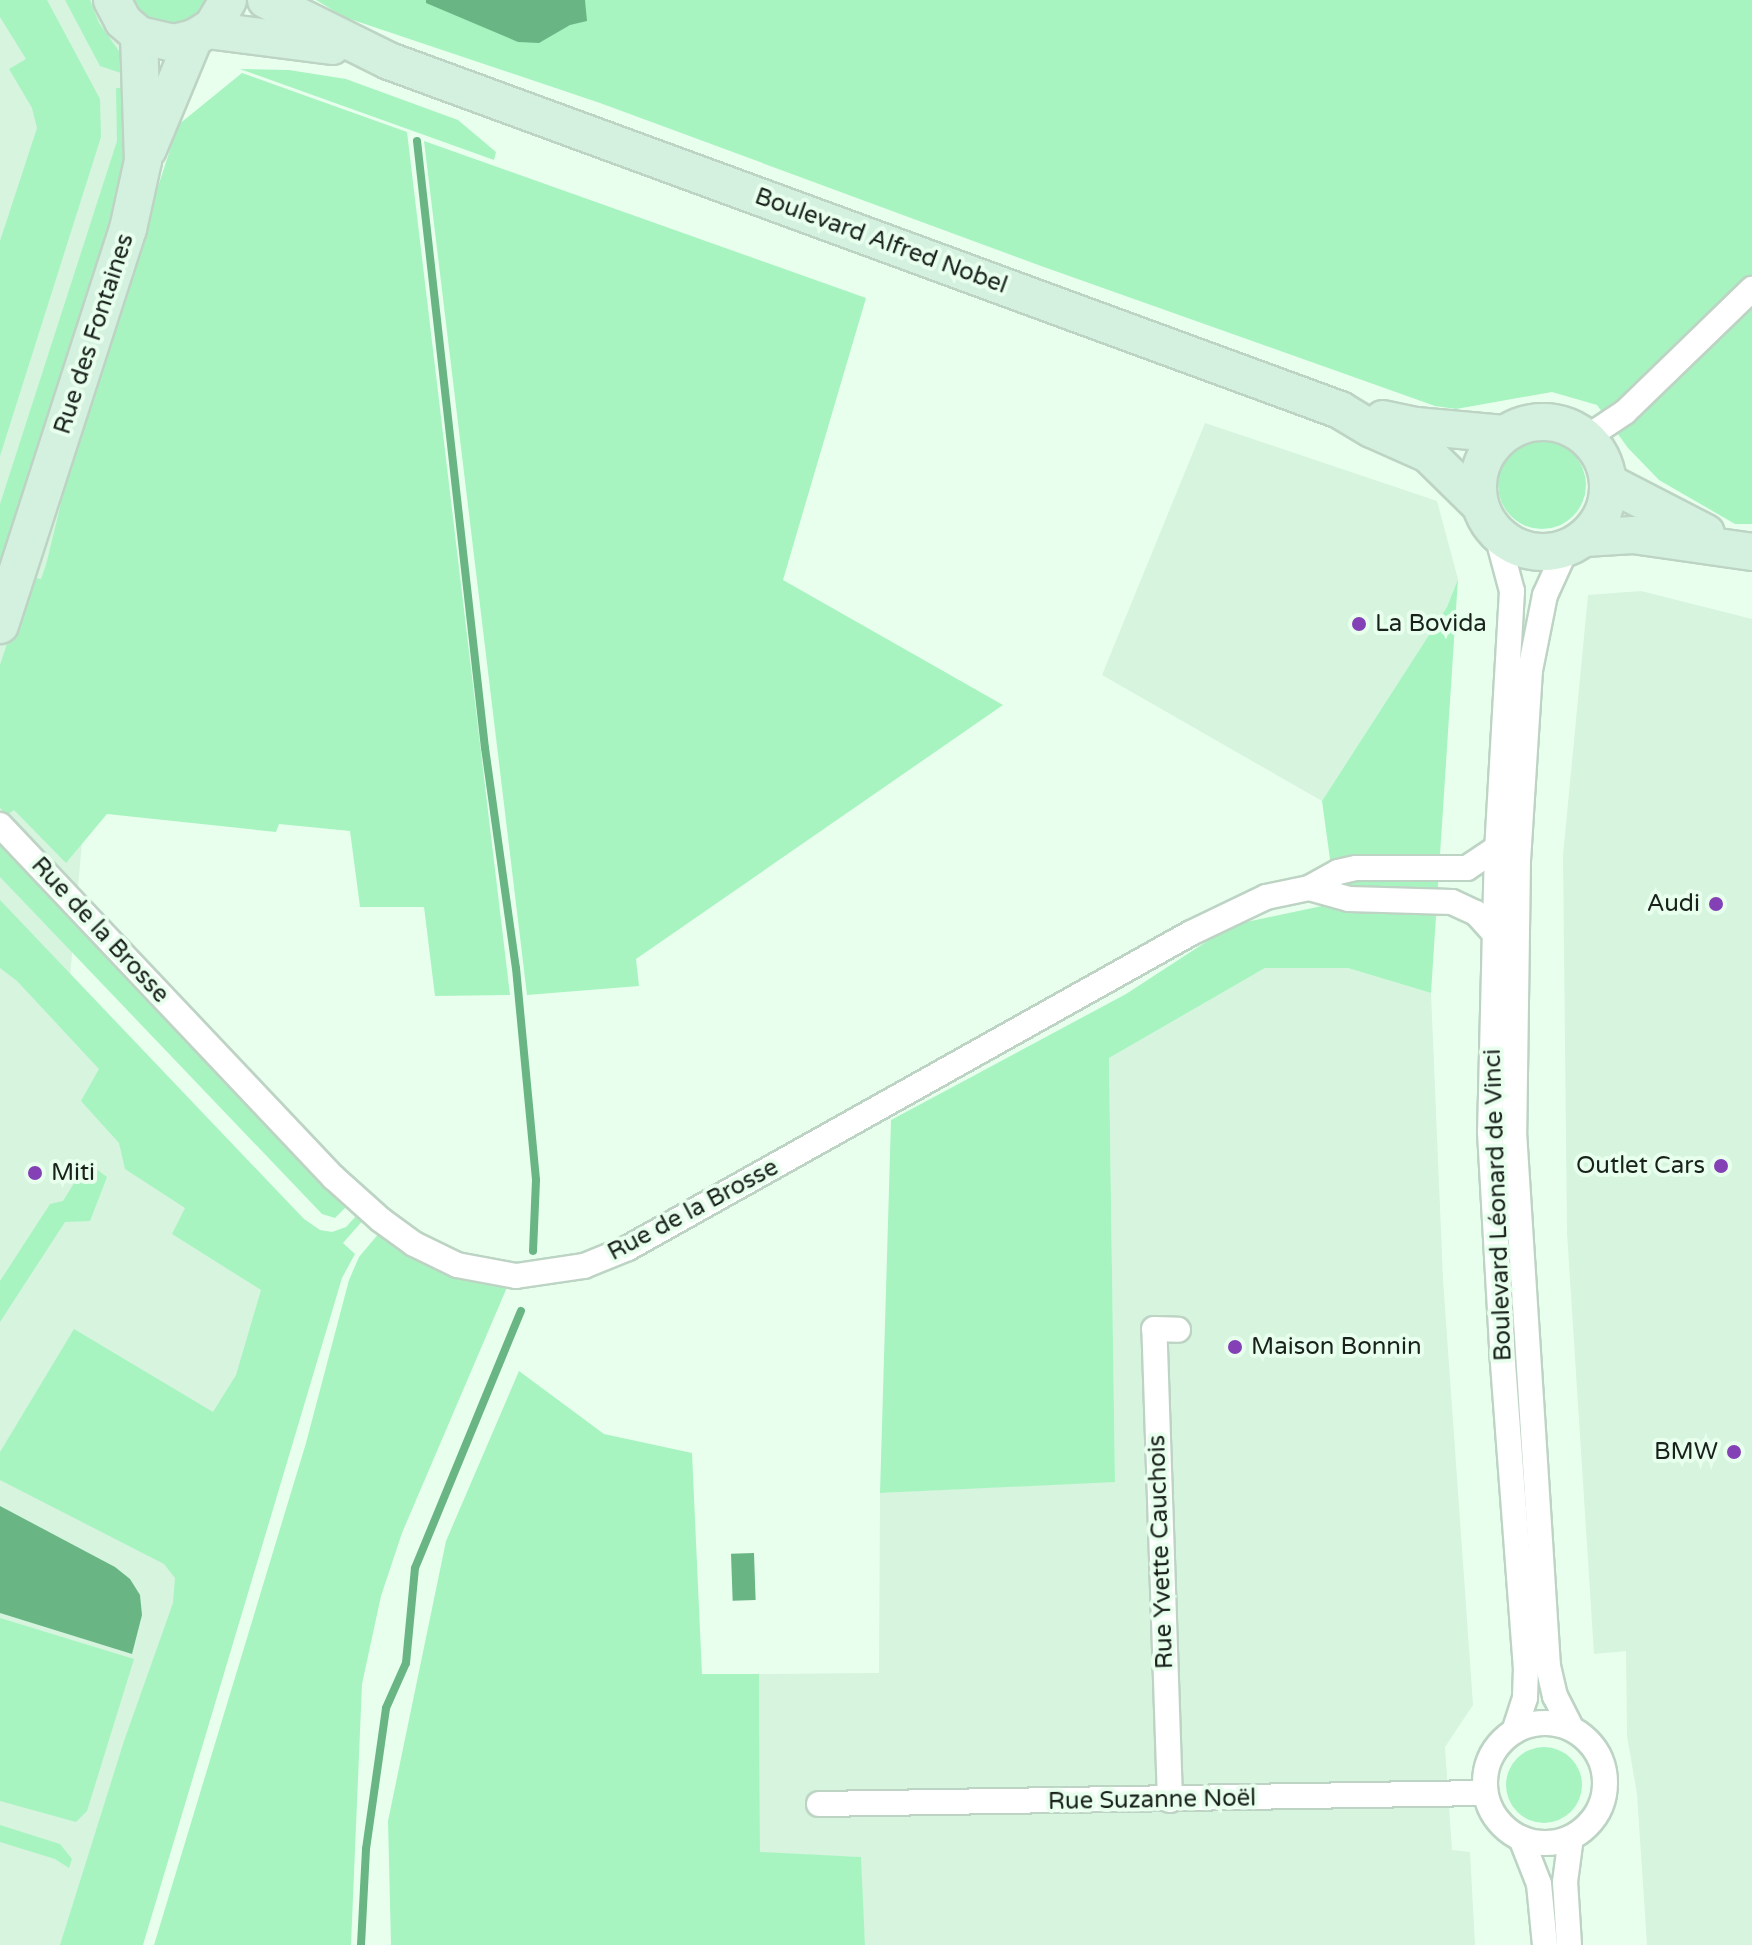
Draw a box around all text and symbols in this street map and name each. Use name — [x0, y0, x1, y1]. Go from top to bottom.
street label: Boulevard Alfred Nobel — [751, 182, 1011, 300]
street label: Rue des Fontaines — [48, 230, 140, 438]
place label: La Bovida — [1375, 610, 1487, 638]
marker: La Bovida — [1350, 615, 1368, 633]
street label: Rue de la Brosse — [25, 851, 175, 1009]
place label: Audi — [1647, 890, 1700, 918]
marker: Audi — [1707, 895, 1725, 913]
street label: Boulevard Léonard de Vinci — [1478, 1048, 1518, 1362]
place label: Outlet Cars — [1576, 1152, 1705, 1180]
street label: Rue de la Brosse — [603, 1153, 783, 1267]
marker: Outlet Cars — [1712, 1157, 1730, 1175]
place label: Miti — [51, 1159, 95, 1187]
marker: Miti — [26, 1164, 44, 1182]
place label: Maison Bonnin — [1251, 1333, 1422, 1361]
marker: Maison Bonnin — [1226, 1338, 1244, 1356]
street label: Rue Yvette Cauchois — [1143, 1434, 1179, 1670]
place label: BMW — [1654, 1438, 1718, 1466]
marker: BMW — [1725, 1443, 1743, 1461]
street label: Rue Suzanne Noël — [1048, 1784, 1256, 1816]

